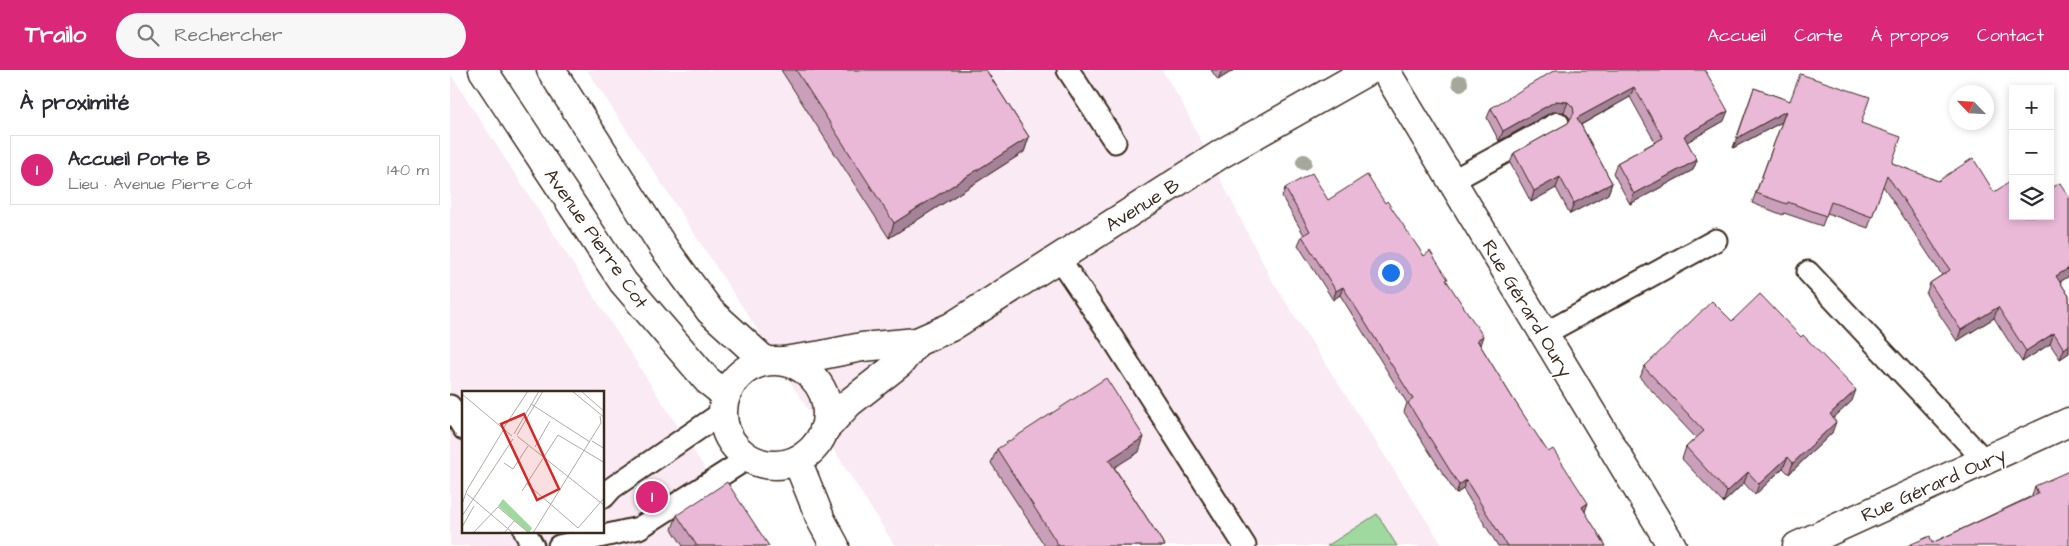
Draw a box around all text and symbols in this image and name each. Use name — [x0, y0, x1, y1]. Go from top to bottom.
search box — [116, 13, 466, 58]
text: Trailo — [25, 18, 86, 52]
icon: search — [134, 21, 162, 49]
text: Rechercher — [174, 22, 283, 49]
text: Accueil — [1707, 23, 1766, 48]
text: Carte — [1794, 23, 1843, 48]
text: À propos — [1871, 23, 1949, 48]
text: Contact — [1977, 23, 2044, 48]
north arrow — [1949, 85, 1994, 130]
map controls — [2009, 85, 2054, 220]
button: + — [2009, 85, 2054, 130]
text: À proximité — [20, 88, 129, 117]
button: − — [2009, 130, 2054, 175]
text: Accueil Porte B — [68, 146, 210, 173]
text: 1 — [36, 159, 38, 181]
text: 140 m — [387, 159, 429, 181]
street label: Avenue Pierre Cot — [537, 163, 654, 315]
street label: Avenue B — [1101, 172, 1185, 239]
text: Lieu · Avenue Pierre Cot — [68, 173, 253, 195]
button: layers — [2009, 175, 2054, 220]
street label: Rue Gérard Oury — [1474, 235, 1579, 383]
your location — [1378, 260, 1404, 286]
inset map — [462, 391, 605, 534]
street label: Rue Gérard Oury — [1857, 441, 2011, 530]
pin: 1 — [636, 478, 668, 516]

